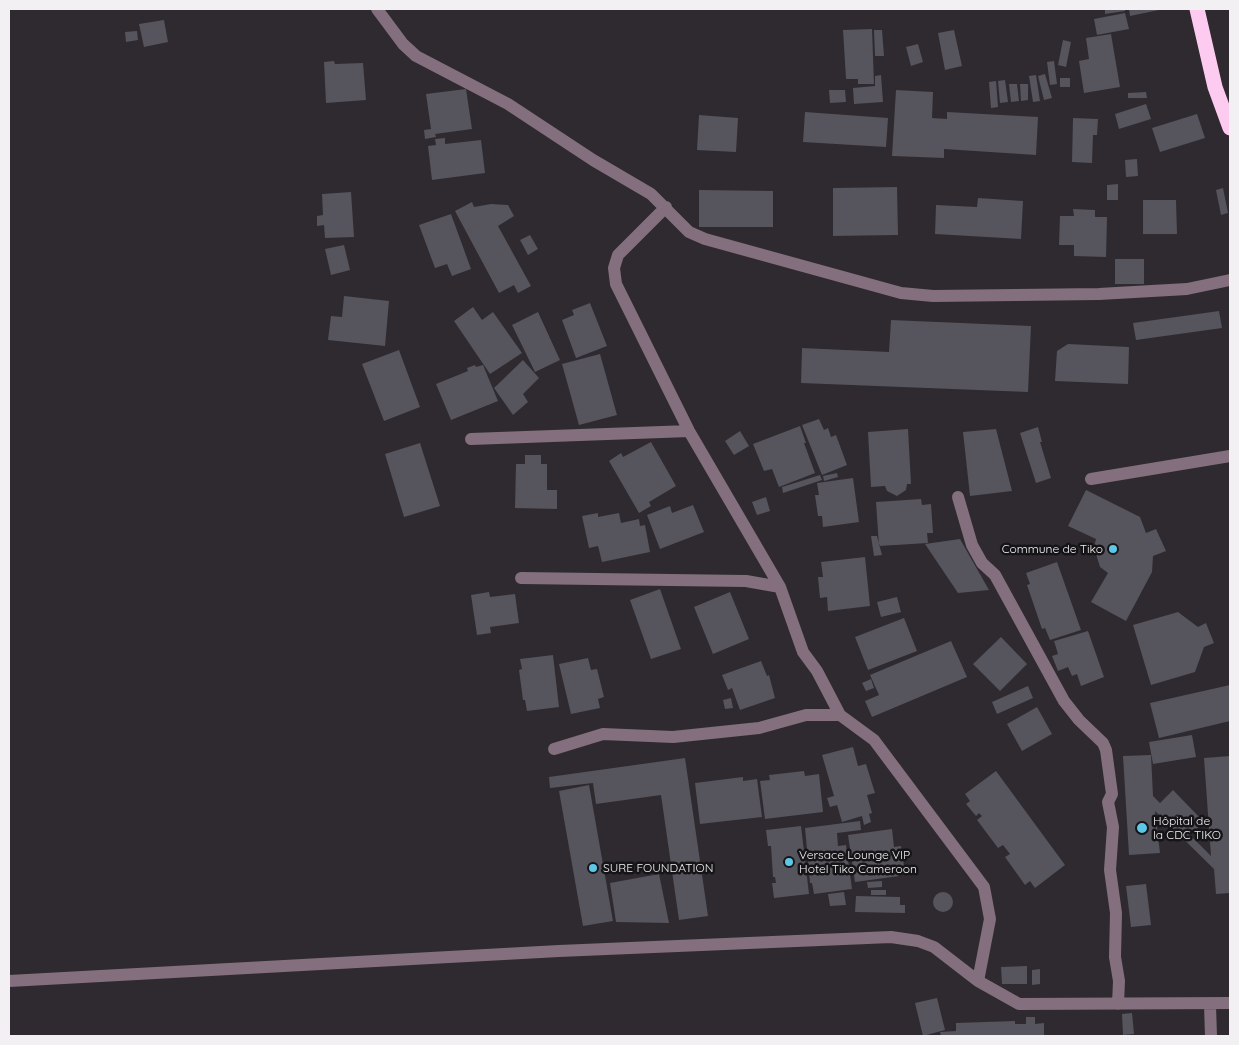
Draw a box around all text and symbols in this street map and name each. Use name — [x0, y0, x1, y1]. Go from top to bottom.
place label: Commune de Tiko — [1002, 542, 1103, 556]
marker: Commune de Tiko — [1107, 543, 1119, 555]
place label: Hôpital de la CDC TIKO — [1153, 814, 1221, 842]
marker: Hôpital de la CDC TIKO — [1135, 821, 1149, 835]
place label: Versace Lounge VIP Hotel Tiko Cameroon — [799, 848, 917, 876]
marker: Versace Lounge VIP Hotel Tiko Cameroon — [783, 856, 795, 868]
place label: SURE FOUNDATION — [603, 861, 714, 875]
marker: SURE FOUNDATION — [587, 862, 599, 874]

